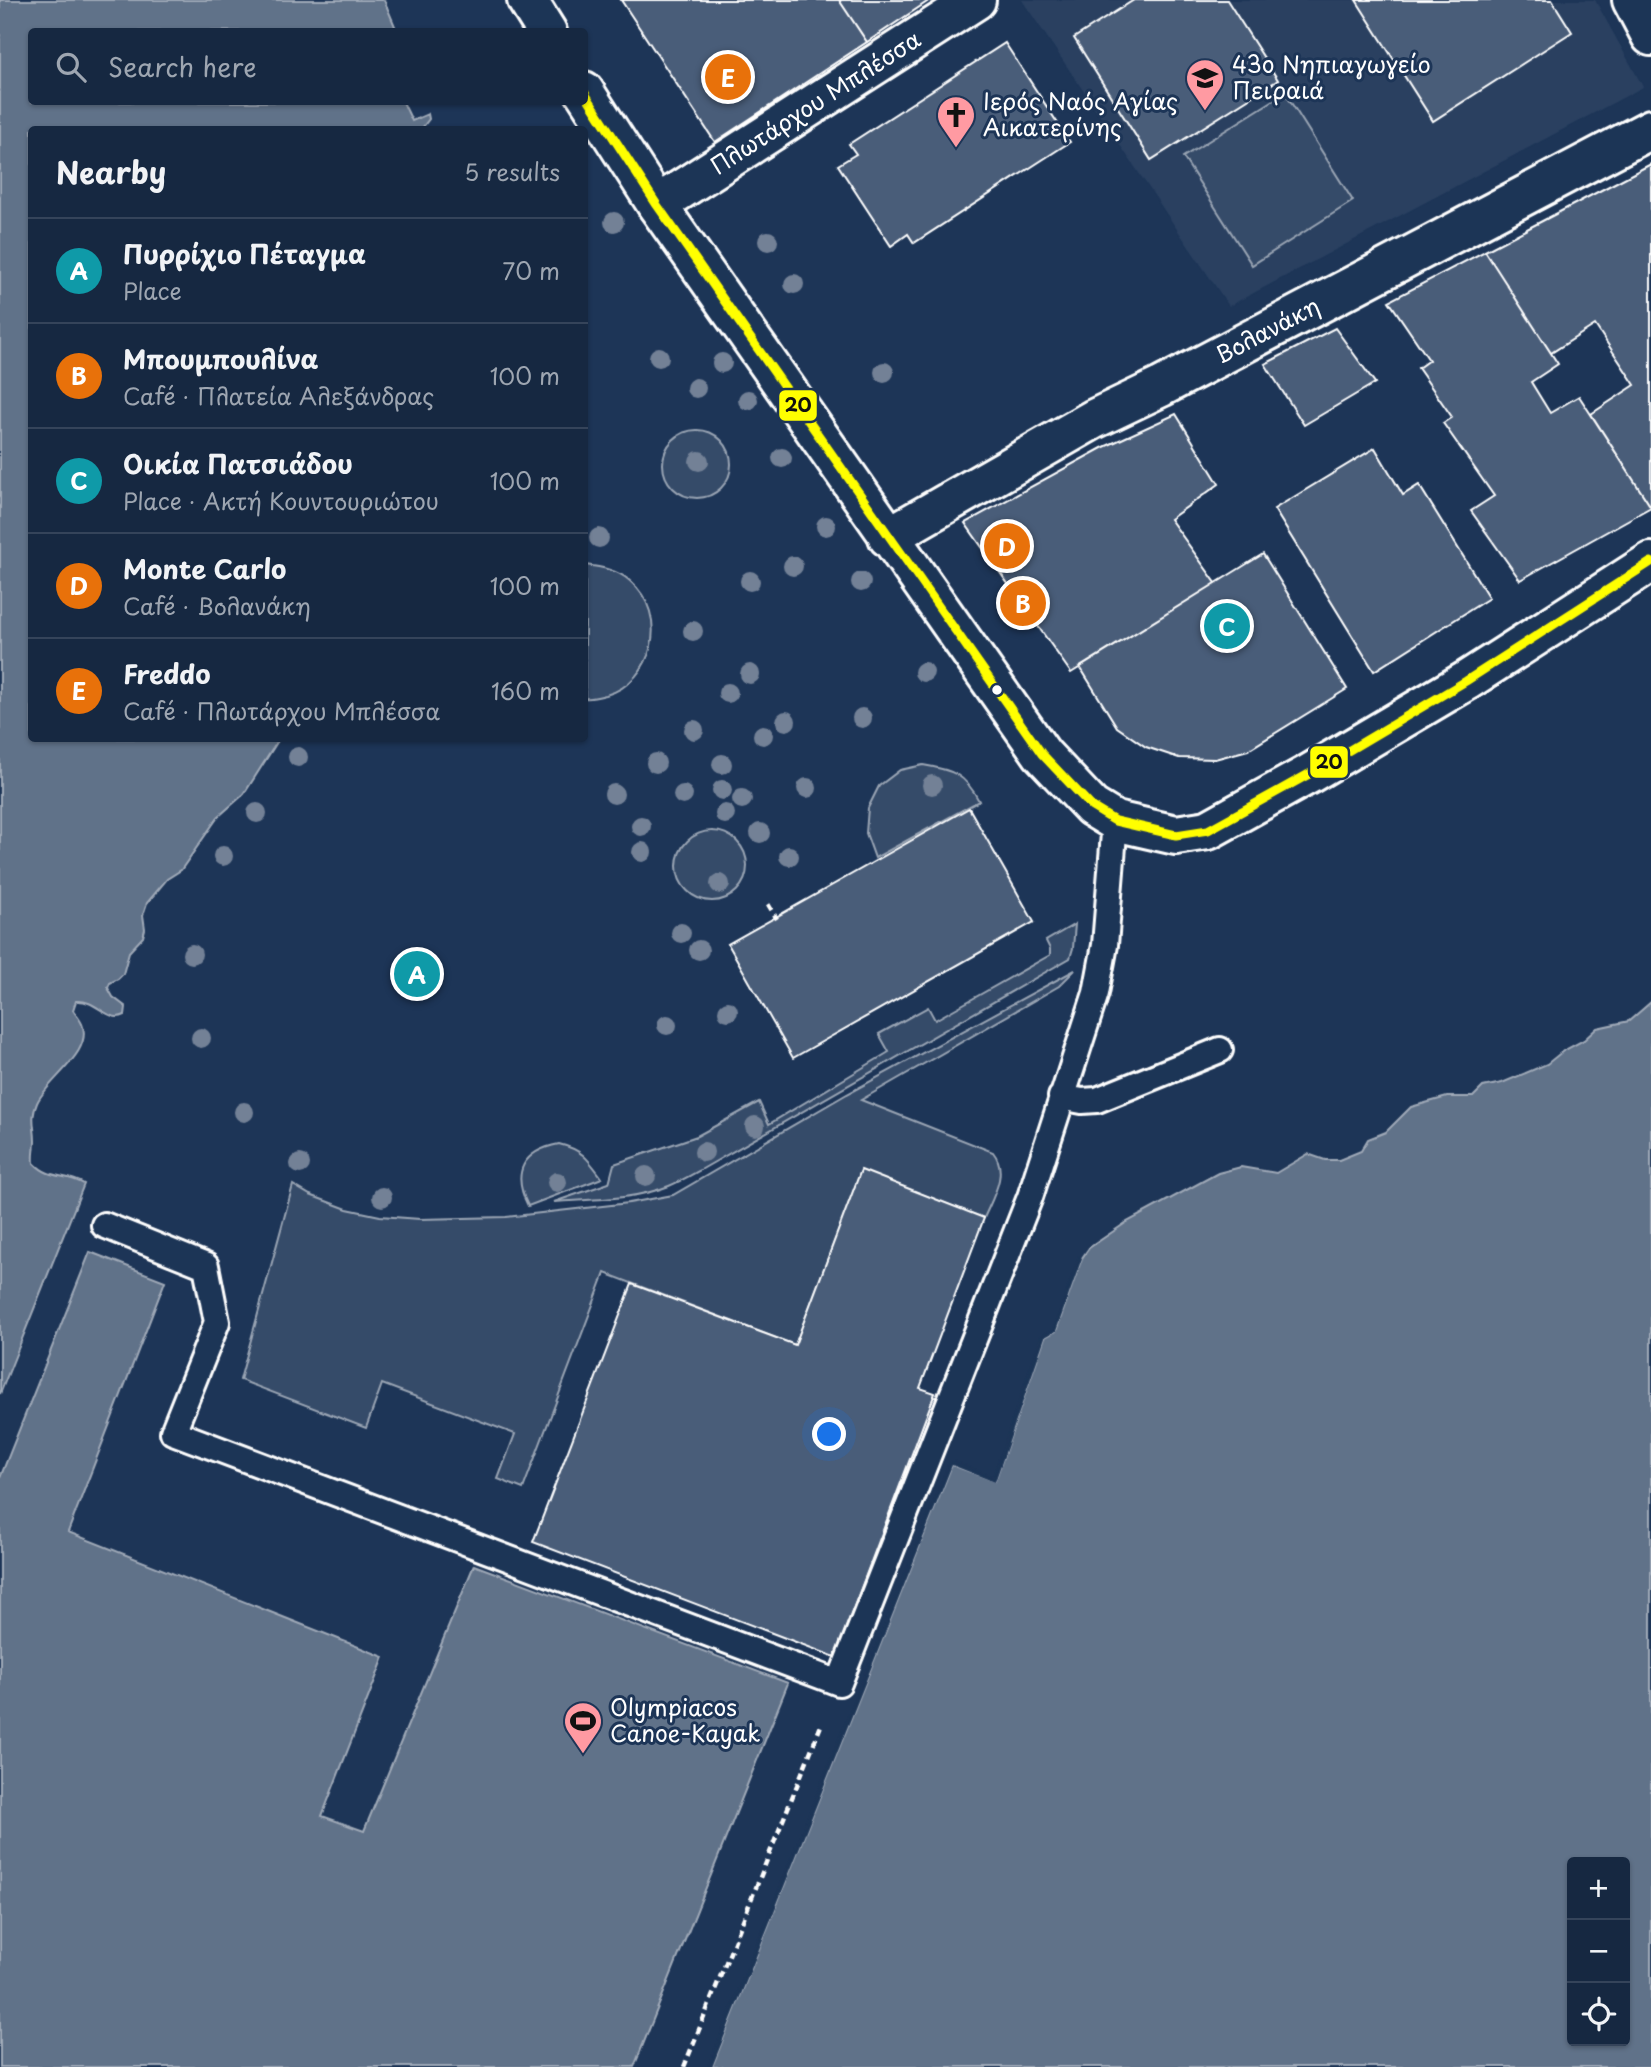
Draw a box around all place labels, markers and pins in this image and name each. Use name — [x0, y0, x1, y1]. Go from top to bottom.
place label: 43o Νηπιαγωγείο Πειραιά — [1232, 46, 1431, 107]
pin: E — [705, 51, 751, 103]
school or university icon: 43o Νηπιαγωγείο Πειραιά — [1184, 57, 1226, 112]
place label: Ιερός Ναός Αγίας Αικατερίνης — [983, 83, 1178, 144]
church icon: Ιερός Ναός Αγίας Αικατερίνης — [935, 94, 977, 149]
pin: D — [984, 520, 1030, 572]
pin: B — [1000, 577, 1046, 629]
pin: C — [1204, 600, 1250, 652]
unlabelled marker — [990, 683, 1004, 697]
pin: A — [394, 948, 440, 1000]
place label: Olympiacos Canoe-Kayak — [610, 1689, 761, 1750]
sports icon: Olympiacos Canoe-Kayak — [562, 1700, 604, 1755]

